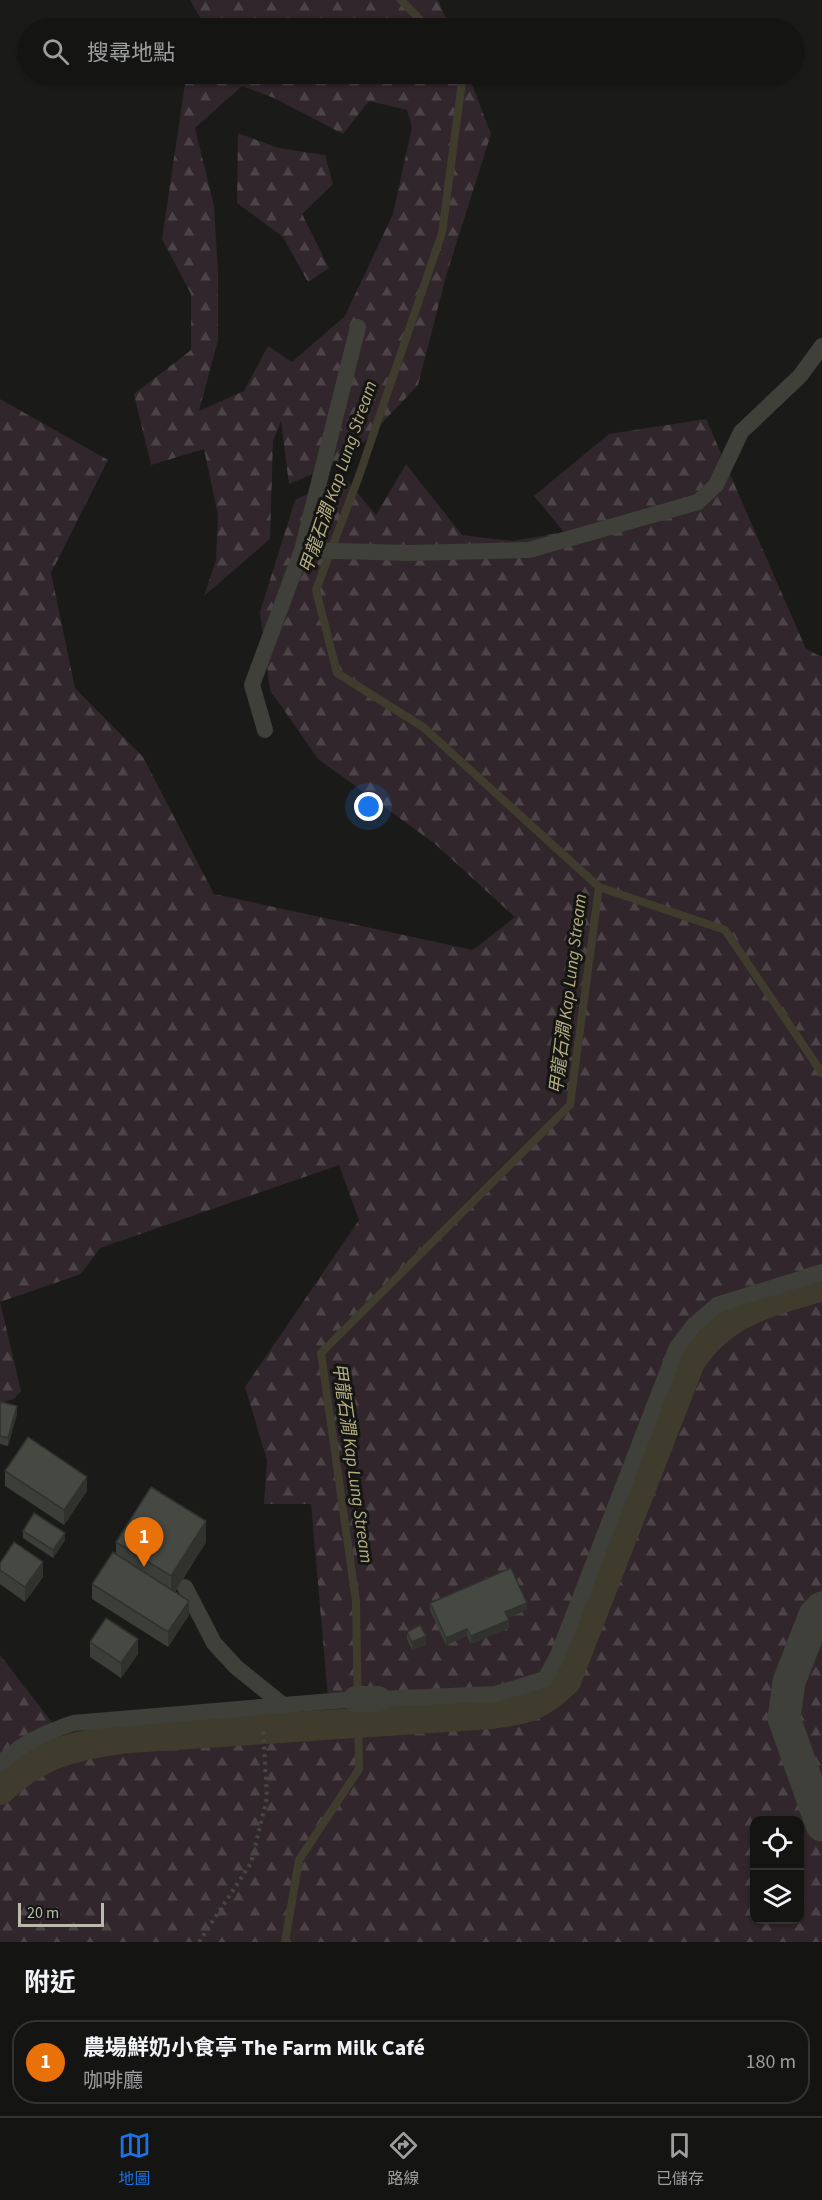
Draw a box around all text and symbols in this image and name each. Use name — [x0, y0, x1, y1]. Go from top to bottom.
search box — [18, 18, 804, 84]
icon: search — [39, 35, 72, 68]
text: 搜尋地點 — [87, 37, 175, 69]
water label: 甲龍石澗 Kap Lung Stream — [294, 378, 383, 577]
your location — [354, 792, 383, 821]
water label: 甲龍石澗 Kap Lung Stream — [544, 892, 593, 1096]
water label: 甲龍石澗 Kap Lung Stream — [326, 1361, 379, 1565]
pin: 1 — [124, 1518, 164, 1567]
map controls — [750, 1816, 804, 1924]
button: locate — [750, 1816, 804, 1870]
button: layers — [750, 1870, 804, 1924]
scale bar — [18, 1900, 104, 1928]
text: 20 m — [27, 1902, 59, 1924]
text: 附近 — [24, 1964, 76, 2001]
text: 農場鮮奶小食亭 The Farm Milk Café — [83, 2032, 425, 2064]
text: 1 — [40, 2048, 51, 2076]
text: 180 m — [746, 2048, 796, 2076]
text: 咖啡廳 — [83, 2067, 143, 2095]
tab: 地圖 — [118, 2129, 151, 2190]
tab: 路線 — [387, 2129, 420, 2190]
tab: 已儲存 — [656, 2129, 704, 2190]

